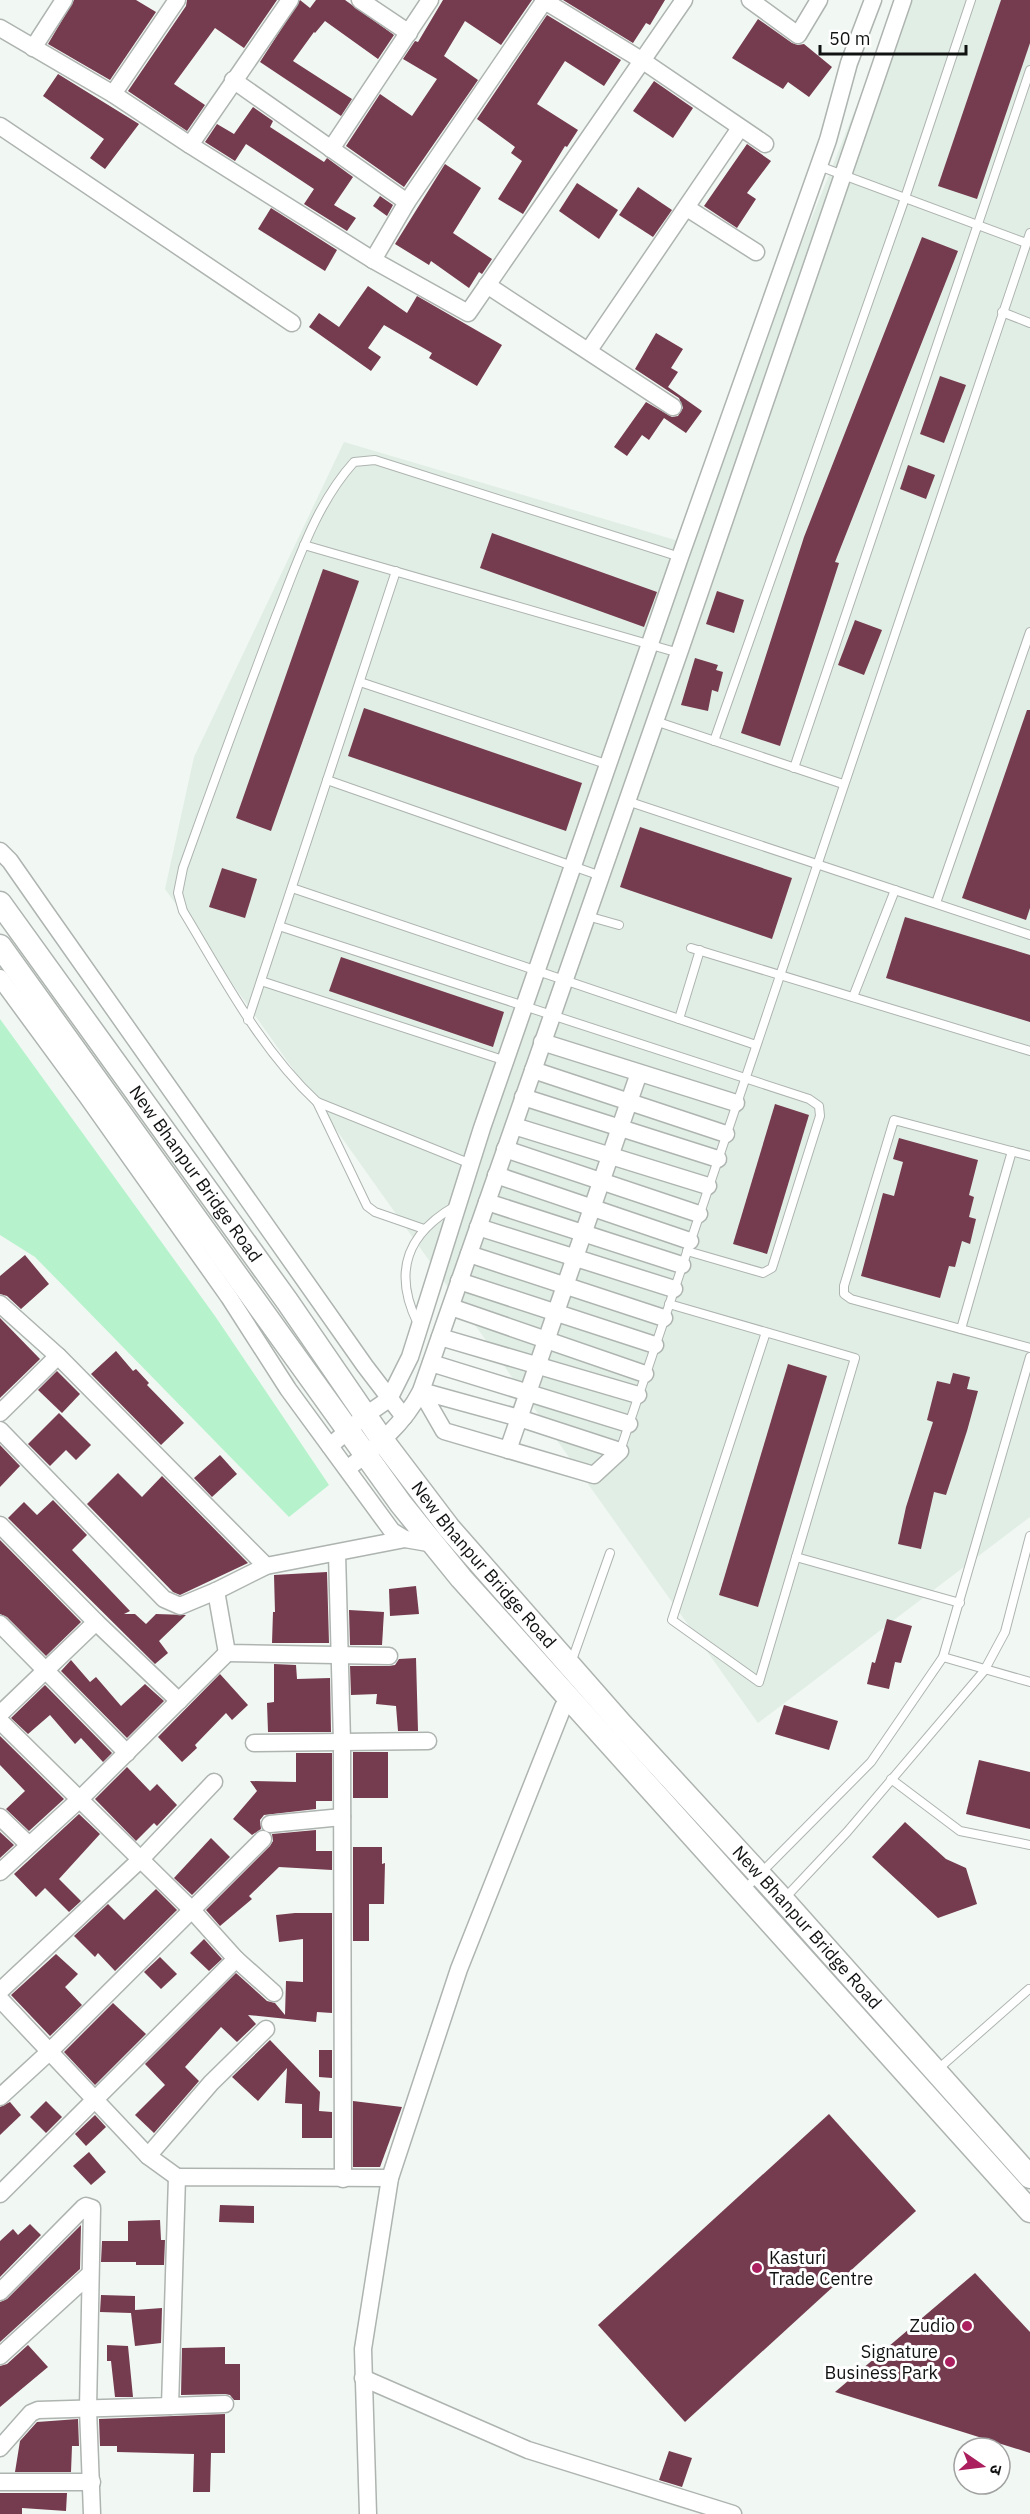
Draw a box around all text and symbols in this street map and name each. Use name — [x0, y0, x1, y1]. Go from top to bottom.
scale bar — [820, 18, 966, 56]
text: 50 m — [829, 27, 871, 50]
street label: New Bhanpur Bridge Road — [124, 1081, 267, 1266]
street label: New Bhanpur Bridge Road — [407, 1476, 561, 1653]
street label: New Bhanpur Bridge Road — [728, 1841, 887, 2014]
place label: Kasturi Trade Centre — [769, 2246, 873, 2290]
marker: Kasturi Trade Centre — [750, 2261, 764, 2275]
place label: Zudio — [909, 2314, 955, 2337]
marker: Zudio — [960, 2319, 974, 2333]
place label: Signature Business Park — [825, 2340, 938, 2384]
marker: Signature Business Park — [943, 2355, 957, 2369]
north arrow — [952, 2436, 1012, 2496]
text: उ — [986, 2463, 1007, 2477]

